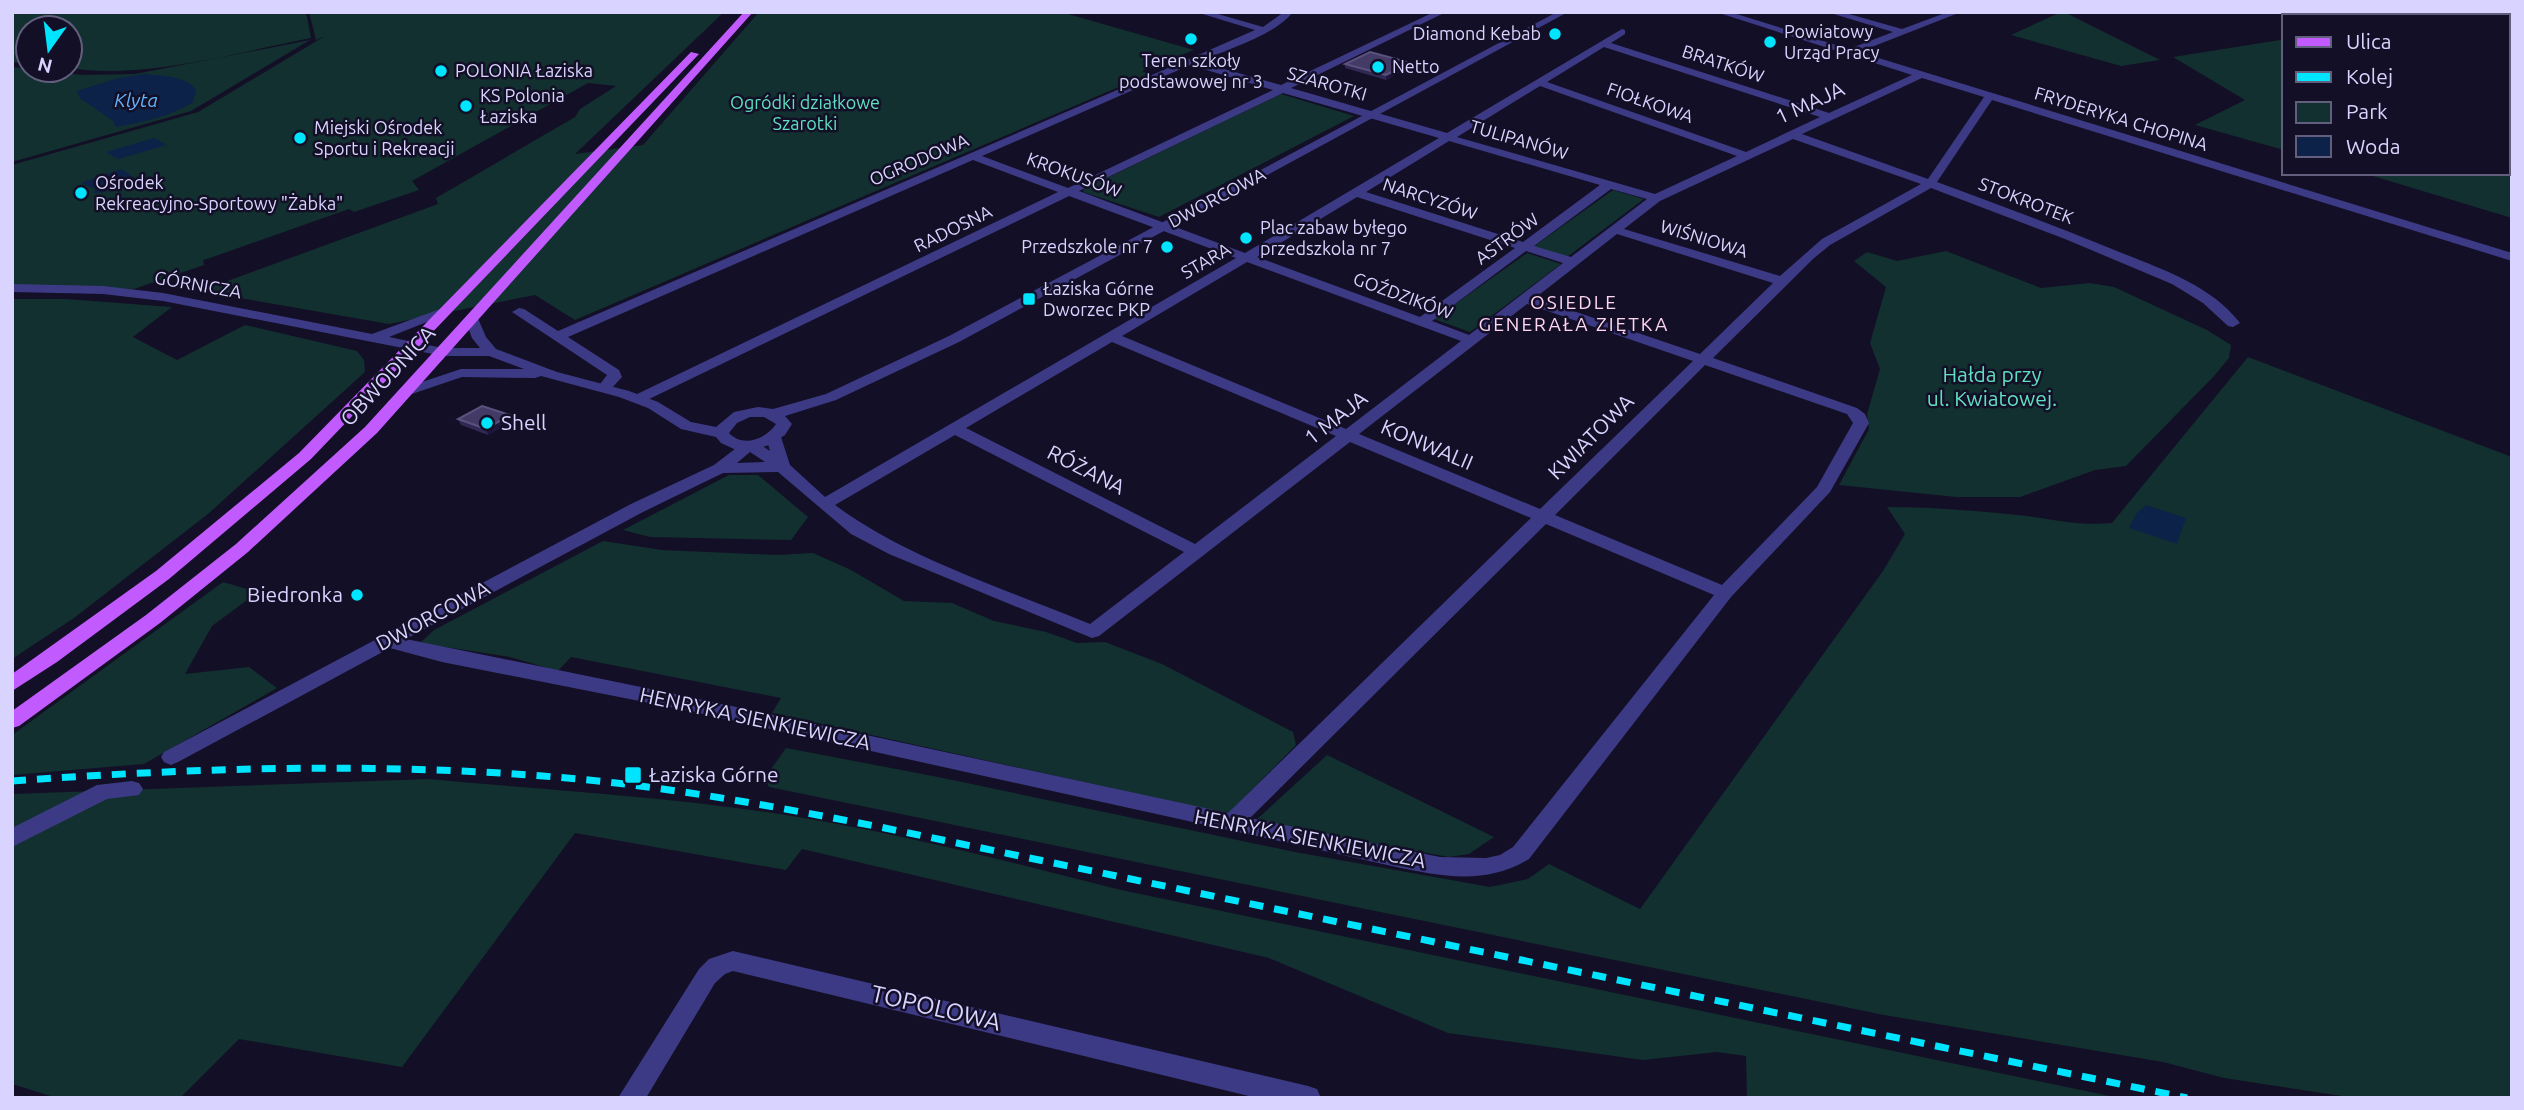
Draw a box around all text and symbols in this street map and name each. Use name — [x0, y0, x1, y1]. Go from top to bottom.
north arrow — [14, 14, 84, 84]
legend — [2282, 14, 2510, 175]
place label: Powiatowy Urząd Pracy — [1784, 21, 1880, 62]
place label: Diamond Kebab — [1413, 23, 1541, 43]
marker: Diamond Kebab — [1547, 26, 1563, 42]
text: Ulica — [2346, 29, 2391, 53]
marker: Teren szkoły podstawowej nr 3 — [1183, 31, 1199, 47]
marker: Powiatowy Urząd Pracy — [1762, 34, 1778, 50]
street label: BRATKÓW — [1680, 39, 1767, 86]
place label: Teren szkoły podstawowej nr 3 — [1119, 50, 1263, 91]
text: N — [35, 53, 54, 78]
place label: Netto — [1392, 56, 1439, 76]
marker: Netto — [1370, 59, 1386, 75]
place label: POLONIA Łaziska — [455, 60, 593, 80]
street label: SZAROTKI — [1285, 62, 1369, 104]
marker: POLONIA Łaziska — [433, 63, 449, 79]
text: Kolej — [2346, 64, 2393, 88]
street label: 1 MAJA — [1771, 76, 1848, 128]
street label: FIOŁKOWA — [1604, 78, 1696, 126]
street label: FRYDERYKA CHOPINA — [2032, 82, 2211, 154]
place label: KS Polonia Łaziska — [480, 85, 565, 126]
water label: Klyta — [114, 89, 158, 111]
park label: Ogródki działkowe Szarotki — [730, 92, 880, 133]
marker: KS Polonia Łaziska — [458, 98, 474, 114]
text: Park — [2346, 99, 2388, 123]
street label: TULIPANÓW — [1468, 115, 1571, 163]
place label: Miejski Ośrodek Sportu i Rekreacji — [314, 117, 455, 158]
street label: OGRODOWA — [866, 129, 972, 189]
marker: Miejski Ośrodek Sportu i Rekreacji — [292, 130, 308, 146]
text: Woda — [2346, 134, 2400, 158]
street label: KROKUSÓW — [1024, 147, 1125, 201]
street label: DWORCOWA — [1165, 163, 1269, 231]
place label: Ośrodek Rekreacyjno-Sportowy "Żabka" — [95, 172, 343, 213]
street label: NARCYZÓW — [1381, 172, 1481, 223]
street label: STOKROTEK — [1976, 173, 2077, 227]
marker: Ośrodek Rekreacyjno-Sportowy "Żabka" — [73, 185, 89, 201]
street label: RADOSNA — [910, 201, 995, 256]
street label: ASTRÓW — [1470, 208, 1542, 268]
street label: WIŚNIOWA — [1658, 214, 1751, 261]
place label: Plac zabaw byłego przedszkola nr 7 — [1260, 217, 1407, 258]
marker: Plac zabaw byłego przedszkola nr 7 — [1238, 230, 1254, 246]
place label: Przedszkole nr 7 — [1021, 236, 1153, 256]
street label: STARA — [1177, 238, 1234, 282]
marker: Przedszkole nr 7 — [1159, 239, 1175, 255]
street label: GÓRNICZA — [153, 266, 244, 302]
street label: GOŹDZIKÓW — [1351, 267, 1457, 322]
place label: Łaziska Górne Dworzec PKP — [1043, 278, 1154, 319]
marker: Łaziska Górne Dworzec PKP — [1021, 291, 1037, 307]
district label: OSIEDLE GENERAŁA ZIĘTKA — [1479, 291, 1669, 335]
street label: OBWODNICA — [335, 320, 440, 430]
park label: Hałda przy ul. Kwiatowej. — [1927, 362, 2057, 410]
street label: 1 MAJA — [1299, 385, 1372, 449]
street label: KWIATOWA — [1543, 388, 1638, 484]
place label: Shell — [501, 410, 547, 434]
street label: KONWALII — [1378, 414, 1477, 474]
marker: Shell — [479, 415, 495, 431]
street label: RÓŻANA — [1044, 439, 1130, 499]
street label: DWORCOWA — [372, 575, 494, 655]
place label: Biedronka — [247, 582, 343, 606]
marker: Biedronka — [349, 587, 365, 603]
street label: HENRYKA SIENKIEWICZA — [638, 682, 873, 754]
place label: Łaziska Górne — [649, 762, 779, 786]
marker: Łaziska Górne — [623, 765, 643, 785]
street label: HENRYKA SIENKIEWICZA — [1192, 804, 1428, 872]
street label: TOPOLOWA — [869, 979, 1004, 1036]

